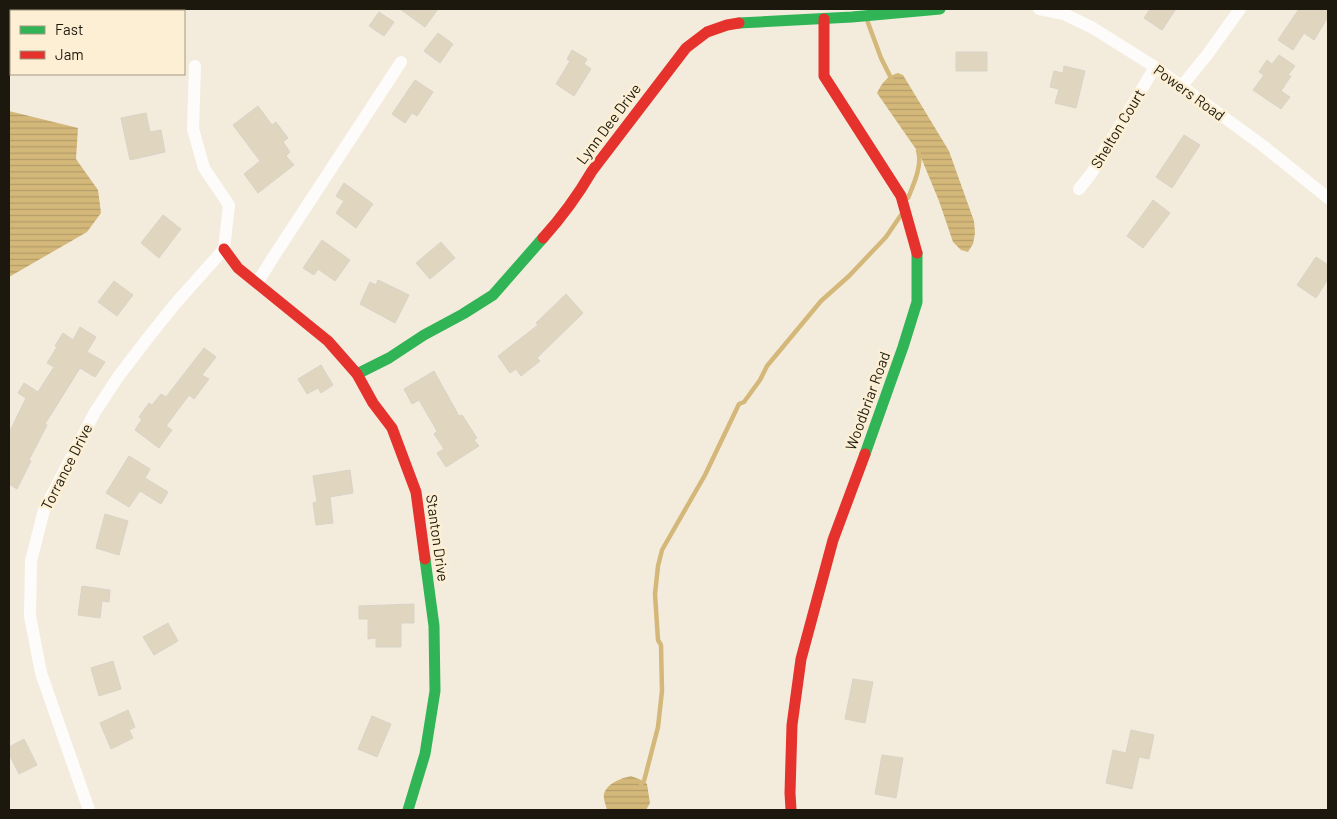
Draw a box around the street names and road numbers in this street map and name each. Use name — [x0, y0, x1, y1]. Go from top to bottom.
street label: Powers Road — [1150, 60, 1229, 124]
street label: Lynn Dee Drive — [572, 80, 644, 167]
street label: Shelton Court — [1086, 86, 1148, 171]
street label: Woodbriar Road — [841, 349, 893, 452]
street label: Torrance Drive — [37, 420, 96, 513]
street label: Stanton Drive — [423, 493, 453, 583]

